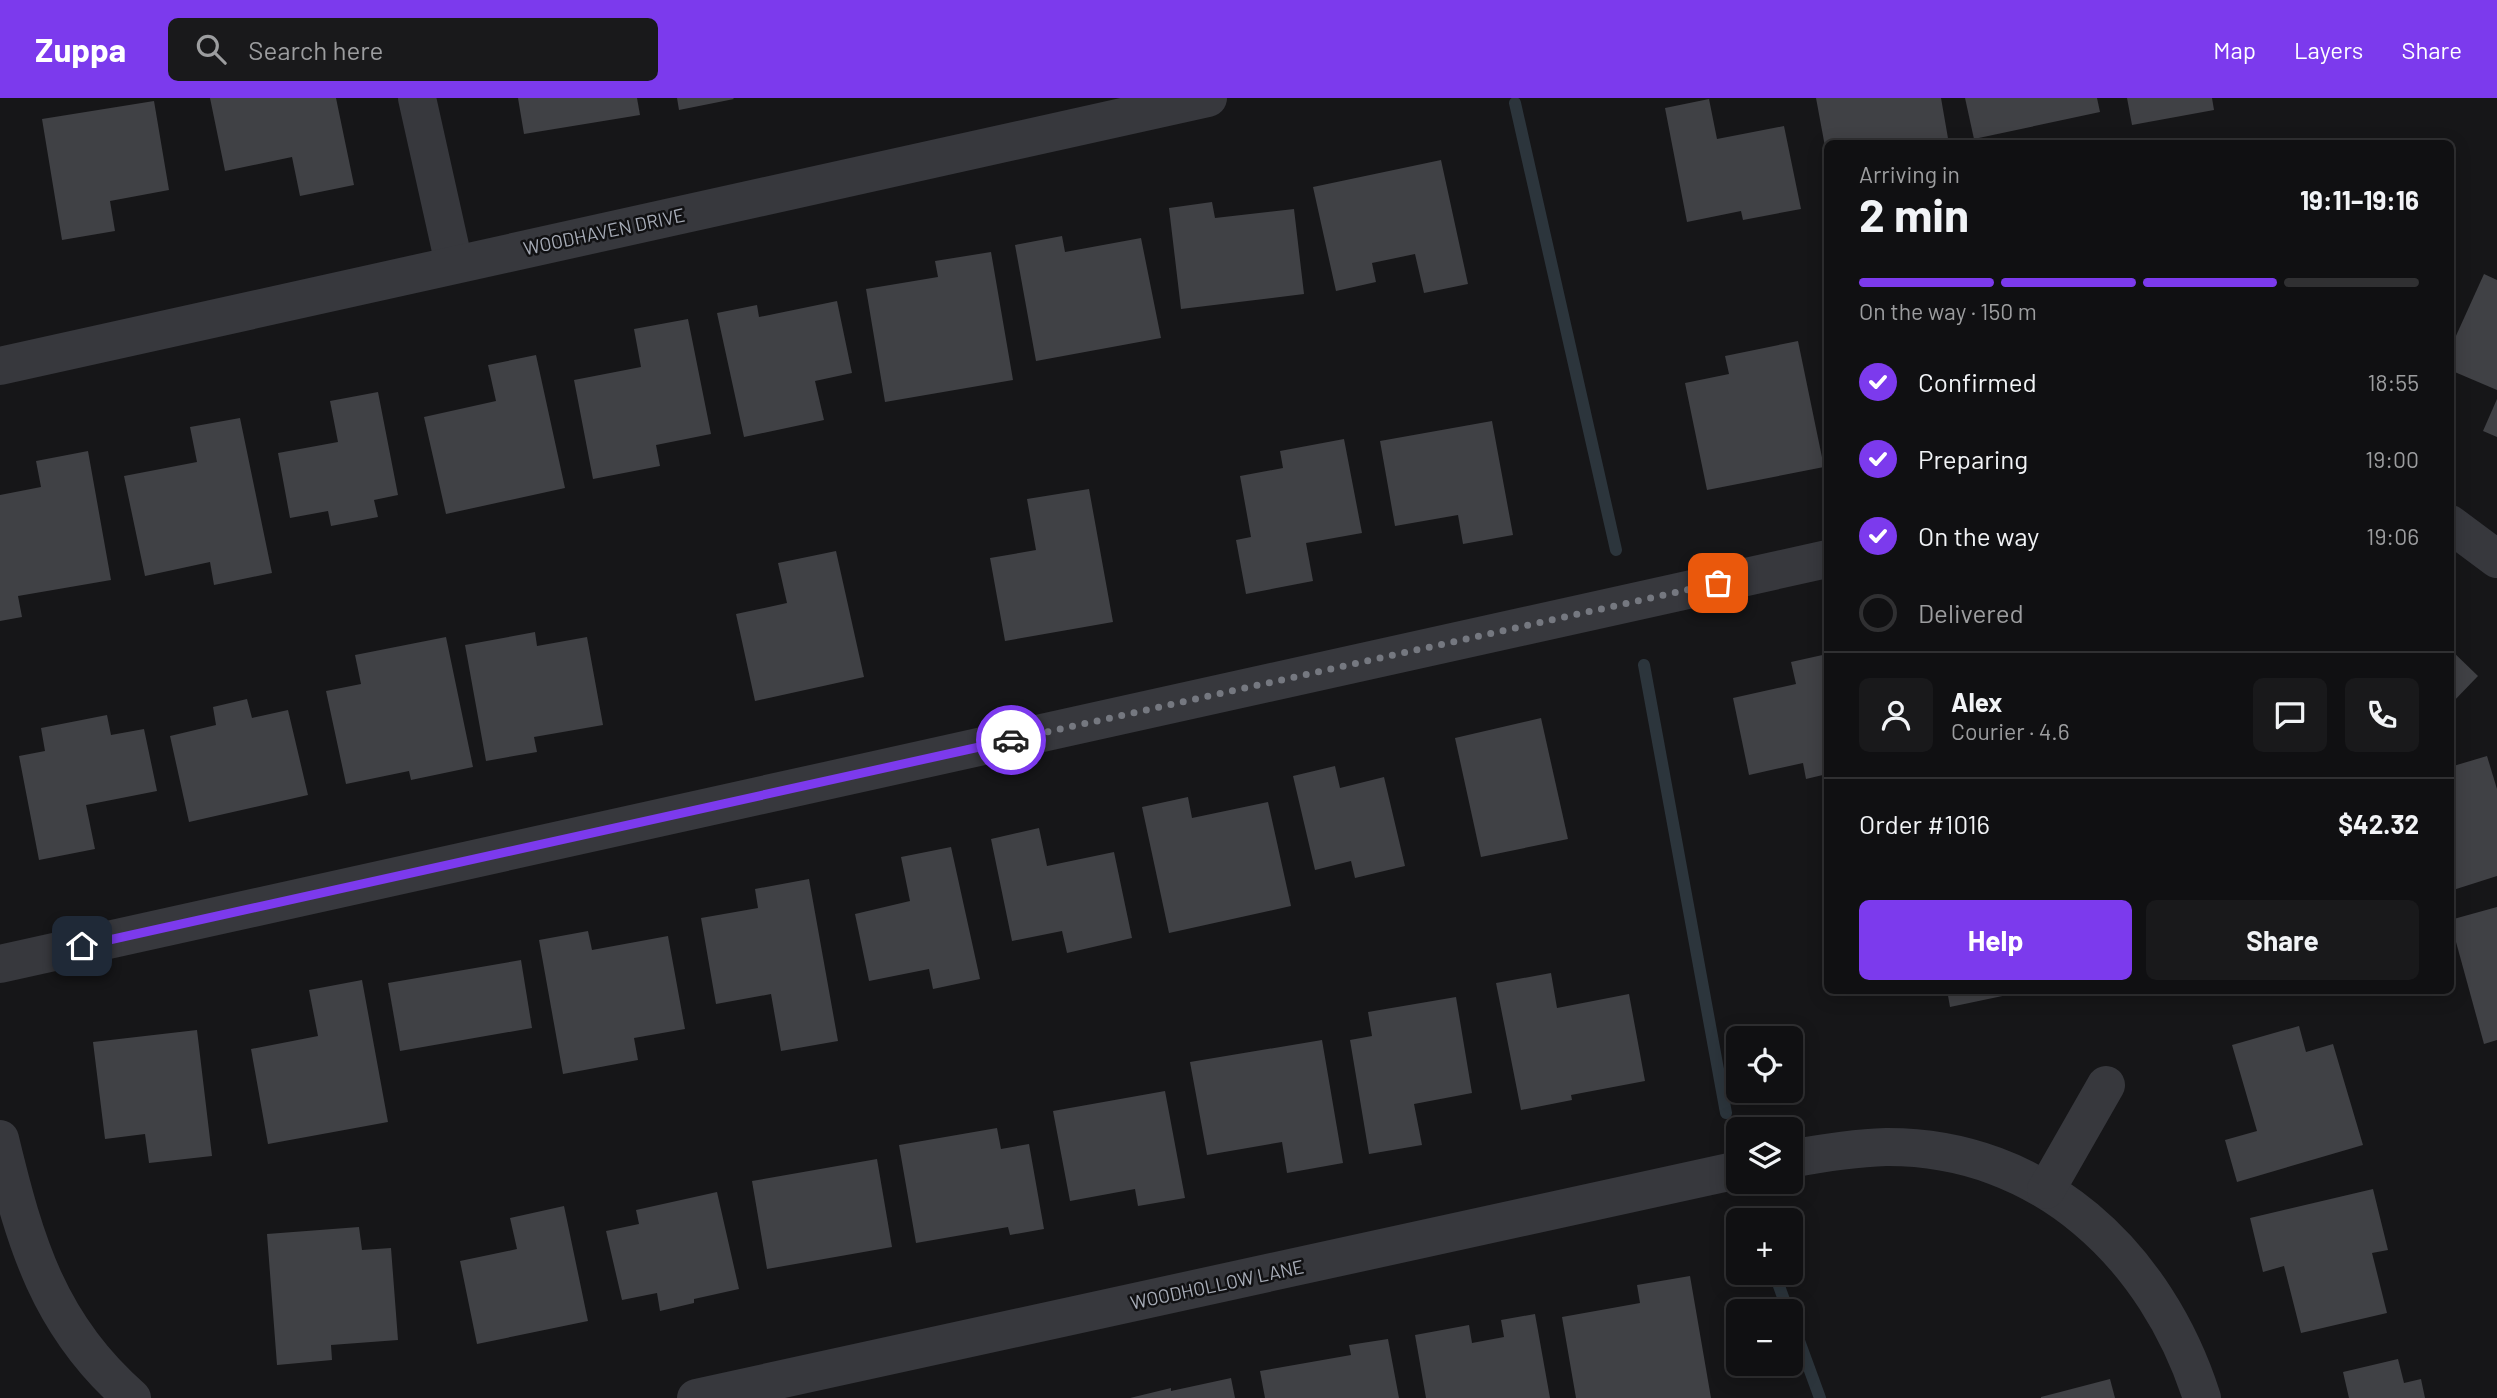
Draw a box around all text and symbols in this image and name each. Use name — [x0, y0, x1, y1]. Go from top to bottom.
search box — [168, 18, 658, 81]
text: Zuppa — [35, 29, 126, 69]
icon: search — [192, 30, 230, 68]
text: Search here — [248, 34, 383, 65]
text: Map — [2213, 35, 2256, 64]
text: Layers — [2294, 35, 2363, 64]
text: Share — [2401, 35, 2462, 64]
text: Arriving in — [1859, 160, 1960, 188]
text: 19:11–19:16 — [2300, 184, 2419, 215]
text: 2 min — [1859, 186, 1969, 241]
street label: WOODHAVEN DRIVE — [521, 203, 687, 259]
text: On the way · 150 m — [1859, 297, 2037, 325]
icon: check — [1859, 363, 1897, 401]
text: Confirmed — [1918, 366, 2037, 397]
text: 18:55 — [2368, 368, 2419, 396]
icon: check — [1859, 440, 1897, 478]
text: Preparing — [1918, 443, 2028, 474]
text: 19:00 — [2365, 445, 2419, 473]
icon: check — [1859, 517, 1897, 555]
text: On the way — [1918, 520, 2039, 551]
text: 19:06 — [2366, 522, 2419, 550]
pin — [1688, 553, 1748, 613]
icon: bag — [1699, 564, 1737, 602]
text: Delivered — [1918, 597, 2024, 628]
button: person — [1859, 678, 1933, 752]
button: chat — [2253, 678, 2327, 752]
button: phone — [2345, 678, 2419, 752]
text: Alex — [1951, 686, 2002, 717]
courier — [976, 705, 1046, 775]
text: Courier · 4.6 — [1951, 717, 2070, 745]
icon: car — [992, 721, 1030, 759]
text: Order #1016 — [1859, 808, 1990, 839]
text: $42.32 — [2338, 808, 2419, 839]
button: Help — [1859, 900, 2132, 980]
button: Share — [2146, 900, 2419, 980]
pin — [52, 916, 112, 976]
icon: home — [63, 927, 101, 965]
map controls — [1726, 1026, 1803, 1376]
button: locate — [1726, 1026, 1803, 1103]
button: layers — [1726, 1117, 1803, 1194]
button: + — [1726, 1208, 1803, 1285]
street label: WOODHOLLOW LANE — [1128, 1254, 1306, 1314]
button: − — [1726, 1299, 1803, 1376]

